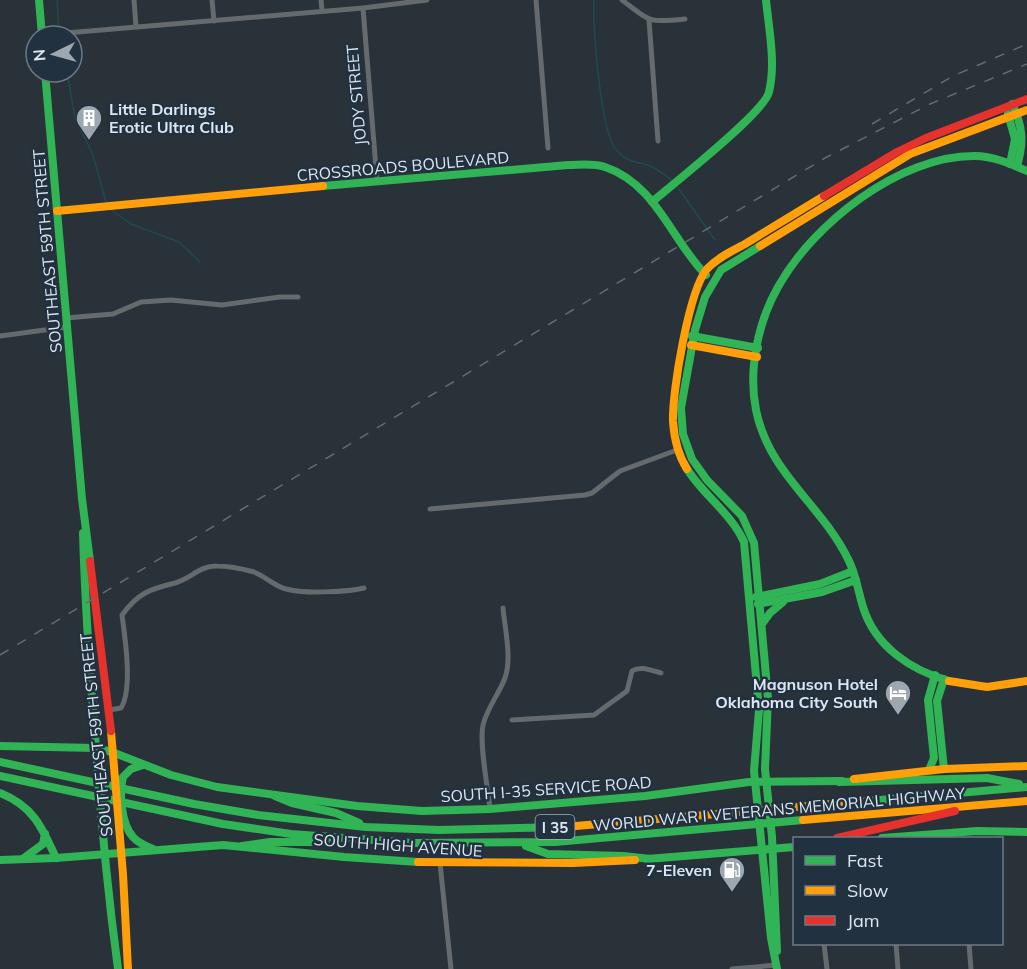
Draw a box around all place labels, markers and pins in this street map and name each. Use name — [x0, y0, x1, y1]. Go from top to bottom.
place label: Little Darlings Erotic Ultra Club — [109, 99, 234, 137]
building icon: Little Darlings Erotic Ultra Club — [74, 103, 104, 141]
place label: Magnuson Hotel Oklahoma City South — [715, 674, 878, 712]
hotel icon: Magnuson Hotel Oklahoma City South — [883, 678, 913, 716]
fuel station icon: 7-Eleven — [717, 855, 747, 893]
place label: 7-Eleven — [646, 860, 712, 880]

